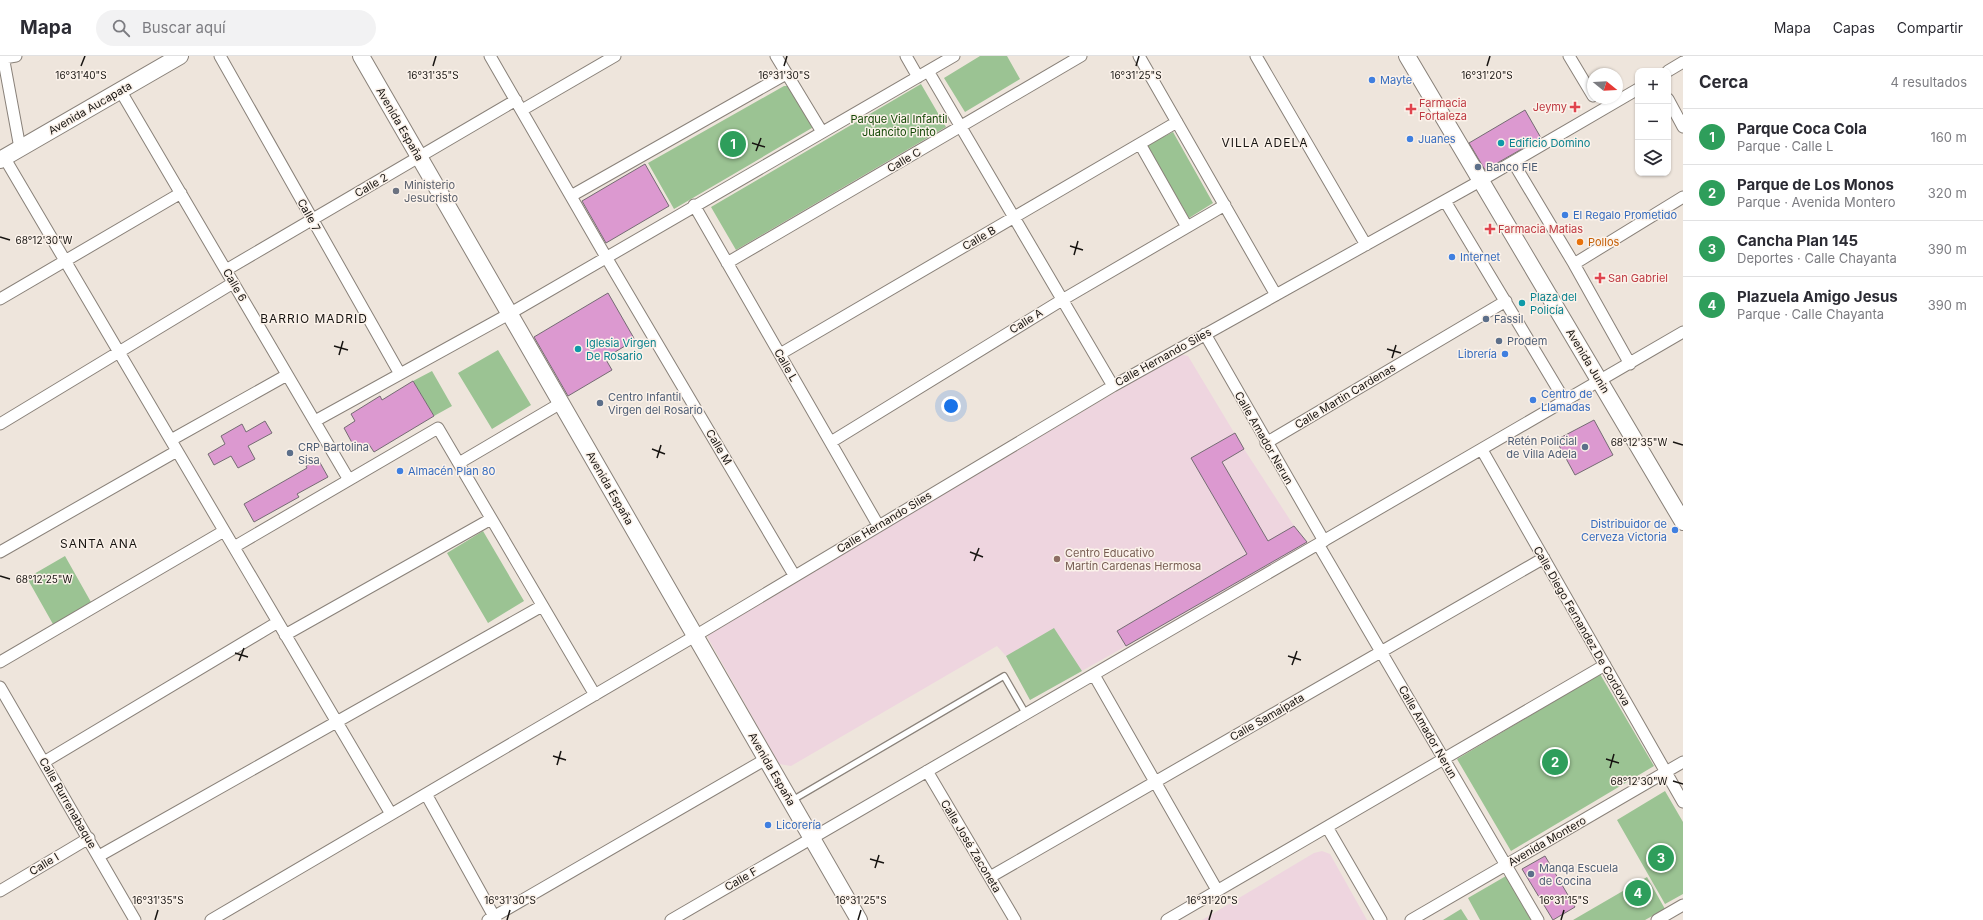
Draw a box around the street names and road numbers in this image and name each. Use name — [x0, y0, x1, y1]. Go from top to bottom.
street label: Avenida Aucapata — [46, 78, 134, 138]
street label: Avenida España — [373, 85, 427, 163]
street label: Calle C — [884, 145, 924, 175]
street label: Calle 2 — [352, 170, 390, 200]
street label: Calle 7 — [294, 196, 324, 234]
street label: Calle B — [960, 223, 998, 253]
street label: Calle 6 — [220, 266, 250, 304]
street label: Calle A — [1007, 305, 1046, 337]
street label: Calle Hernando Siles — [1112, 325, 1214, 389]
street label: Avenida Junin — [1563, 326, 1613, 396]
street label: Calle L — [771, 346, 801, 384]
street label: Calle Martin Cardenas — [1292, 360, 1398, 432]
street label: Calle Amador Nerun — [1232, 389, 1296, 487]
street label: Calle M — [703, 427, 735, 467]
street label: Avenida España — [583, 449, 637, 527]
street label: Calle Hernando Siles — [834, 488, 934, 556]
street label: Calle Diego Fernandez De Cordova — [1530, 544, 1634, 708]
street label: Calle Amador Nerun — [1396, 683, 1460, 781]
street label: Calle Samaipata — [1227, 690, 1307, 744]
street label: Avenida España — [745, 730, 799, 808]
street label: Calle Rurrenabaque — [36, 755, 100, 851]
street label: Calle José Zaconeta — [938, 797, 1004, 895]
street label: Avenida Montero — [1505, 813, 1589, 869]
street label: Calle I — [27, 850, 61, 878]
street label: Calle F — [722, 864, 760, 894]

